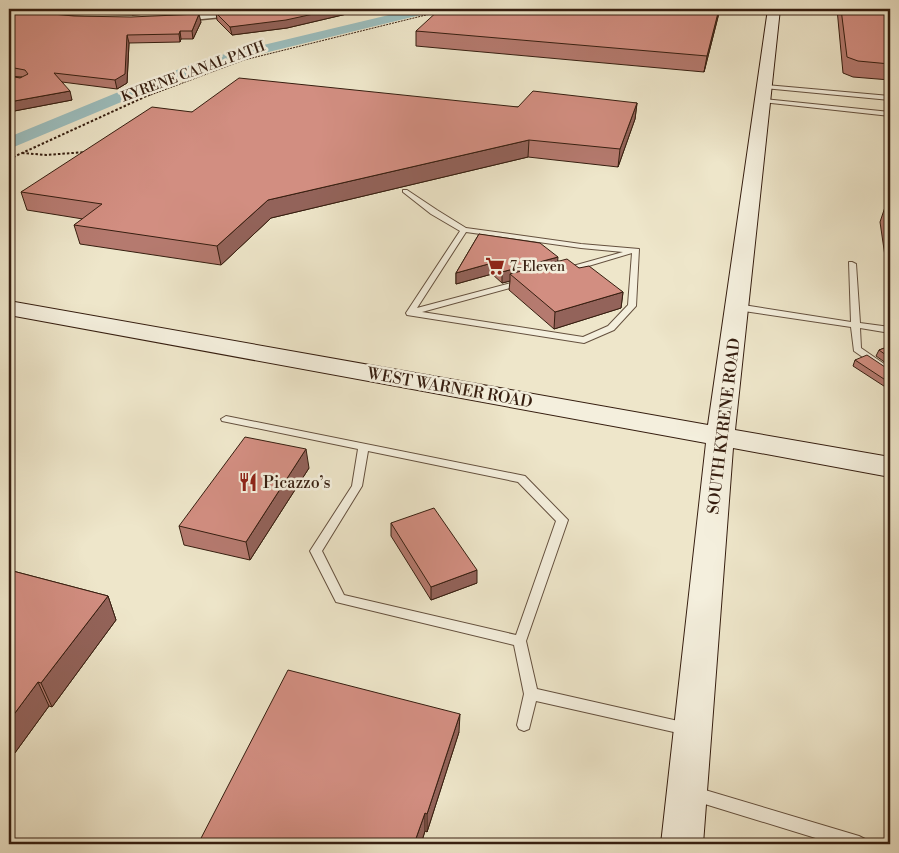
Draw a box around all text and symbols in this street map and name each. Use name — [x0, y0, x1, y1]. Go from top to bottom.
street label: KYRENE CANAL PATH — [119, 37, 269, 106]
supermarket icon: 7-Eleven — [484, 255, 506, 277]
place label: 7-Eleven — [510, 258, 566, 276]
street label: SOUTH KYRENE ROAD — [703, 337, 745, 515]
street label: WEST WARNER ROAD — [365, 363, 534, 412]
restaurant icon: Picazzo’s — [237, 471, 259, 493]
place label: Picazzo’s — [263, 473, 331, 493]

